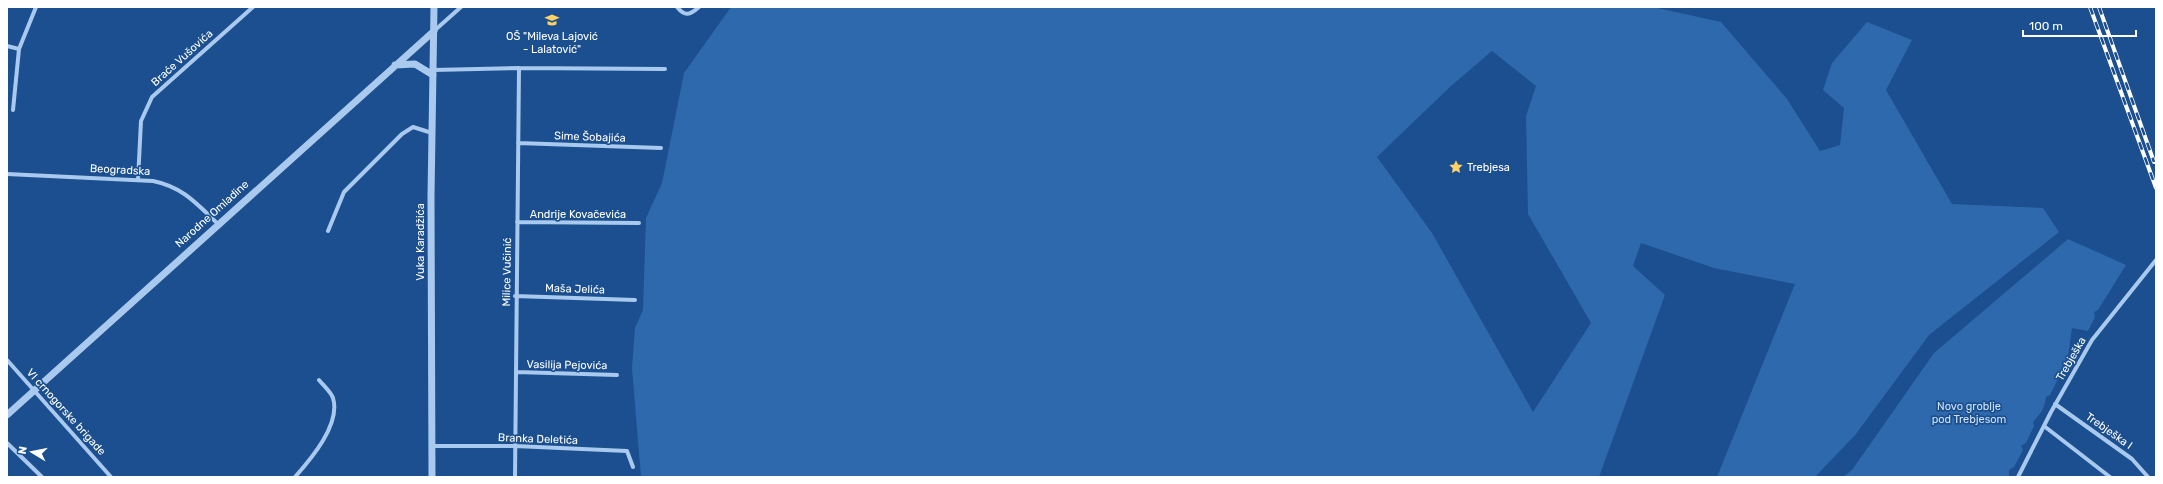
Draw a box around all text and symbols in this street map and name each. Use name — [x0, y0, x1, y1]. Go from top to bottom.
school or university icon: OŠ "Mileva Lajović - Lalatović" — [544, 12, 560, 28]
scale bar — [2023, 12, 2136, 38]
text: 100 m — [2029, 19, 2063, 33]
street label: Braće Vušovića — [149, 27, 215, 89]
place label: OŠ "Mileva Lajović - Lalatović" — [506, 30, 598, 56]
street label: Sime Šobajića — [554, 129, 626, 145]
place icon: Trebjesa — [1448, 159, 1464, 175]
place label: Trebjesa — [1467, 161, 1510, 174]
street label: Beogradska — [90, 162, 150, 178]
street label: Narodne Omladine — [173, 178, 251, 250]
street label: Vuka Karadžića — [414, 203, 427, 281]
street label: Andrije Kovačevića — [530, 208, 626, 221]
street label: Milice Vučinić — [500, 237, 514, 307]
street label: Maša Jelića — [545, 281, 605, 297]
street label: Trebješka — [2053, 335, 2089, 383]
street label: Vasilija Pejovića — [527, 358, 607, 372]
street label: VI crnogorske brigade — [24, 366, 108, 458]
park label: Novo groblje pod Trebjesom — [1932, 400, 2007, 426]
street label: Trebješka I — [2083, 410, 2135, 452]
street label: Branka Deletića — [498, 431, 578, 447]
north arrow — [12, 432, 52, 472]
text: N — [16, 445, 30, 455]

